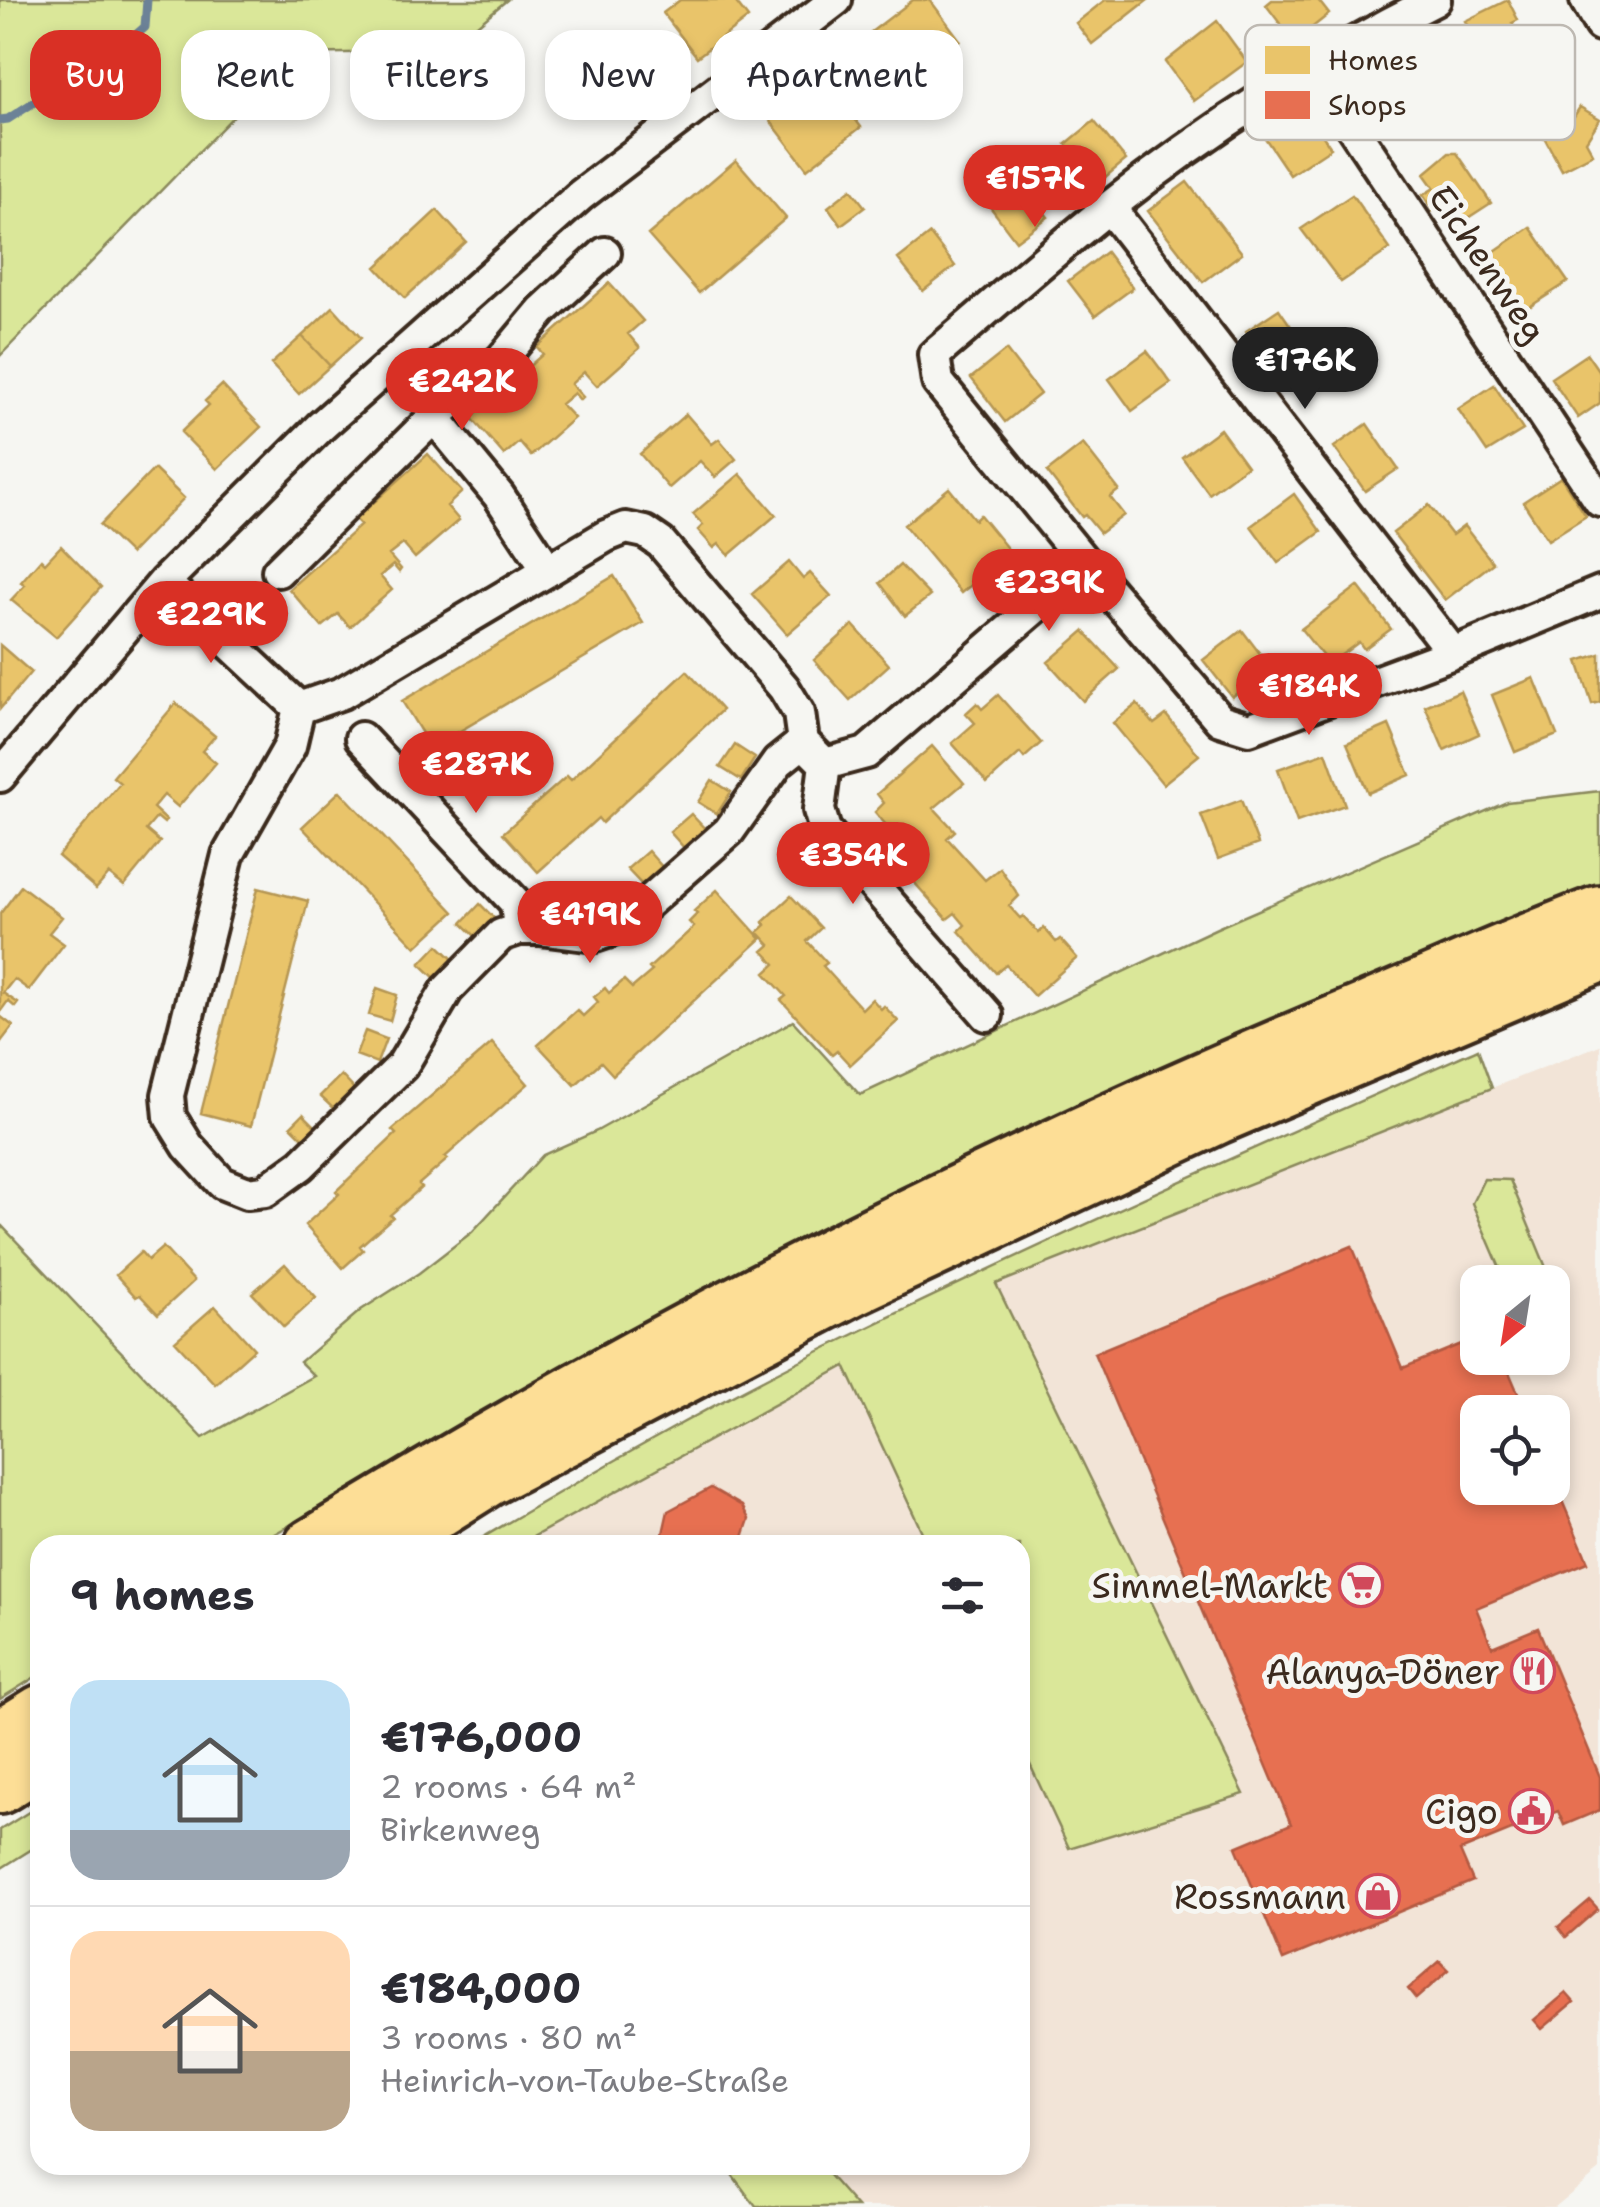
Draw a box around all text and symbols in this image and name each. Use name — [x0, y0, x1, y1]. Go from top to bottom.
legend — [1245, 25, 1575, 140]
chip: Buy — [30, 30, 161, 120]
chip: Rent — [181, 30, 330, 120]
chip: Filters — [350, 30, 525, 120]
chip: New — [545, 30, 691, 120]
chip: Apartment — [711, 30, 963, 120]
text: Homes — [1328, 41, 1418, 79]
text: Shops — [1328, 86, 1407, 124]
pin: €157K — [965, 145, 1105, 230]
text: €157K — [985, 156, 1085, 199]
street label: Eichenweg — [1418, 176, 1558, 352]
pin: €176K — [1235, 327, 1375, 412]
text: €176K — [1254, 338, 1356, 381]
pin: €242K — [392, 348, 532, 433]
text: €242K — [408, 359, 516, 402]
pin: €239K — [979, 549, 1119, 634]
text: €239K — [994, 560, 1104, 603]
pin: €229K — [141, 581, 281, 666]
text: €229K — [156, 592, 266, 635]
pin: €184K — [1239, 653, 1379, 738]
text: €184K — [1258, 664, 1360, 707]
pin: €287K — [406, 731, 546, 816]
text: €287K — [421, 742, 531, 785]
pin: €354K — [783, 822, 923, 907]
text: €354K — [799, 833, 907, 876]
pin: €419K — [520, 881, 660, 966]
text: €419K — [539, 892, 641, 935]
north arrow — [1460, 1265, 1570, 1375]
map controls — [1460, 1265, 1570, 1505]
button: locate — [1460, 1395, 1570, 1505]
place label: Simmel-Markt — [1092, 1562, 1328, 1609]
supermarket icon: Simmel-Markt — [1338, 1562, 1384, 1608]
text: 9 homes — [70, 1567, 255, 1623]
icon: filters — [935, 1568, 990, 1623]
place label: Alanya-Döner — [1266, 1648, 1500, 1695]
restaurant icon: Alanya-Döner — [1510, 1648, 1556, 1694]
text: €176,000 — [380, 1709, 582, 1765]
icon: home — [150, 1720, 270, 1840]
text: 2 rooms · 64 m² — [380, 1765, 636, 1808]
place label: Cigo — [1425, 1788, 1498, 1835]
public building icon: Cigo — [1508, 1788, 1554, 1834]
text: Birkenweg — [380, 1808, 540, 1851]
place label: Rossmann — [1174, 1873, 1346, 1920]
shop icon: Rossmann — [1355, 1873, 1401, 1919]
text: €184,000 — [380, 1960, 581, 2016]
icon: home — [150, 1971, 270, 2091]
text: 3 rooms · 80 m² — [380, 2016, 637, 2059]
text: Heinrich-von-Taube-Straße — [380, 2059, 789, 2102]

